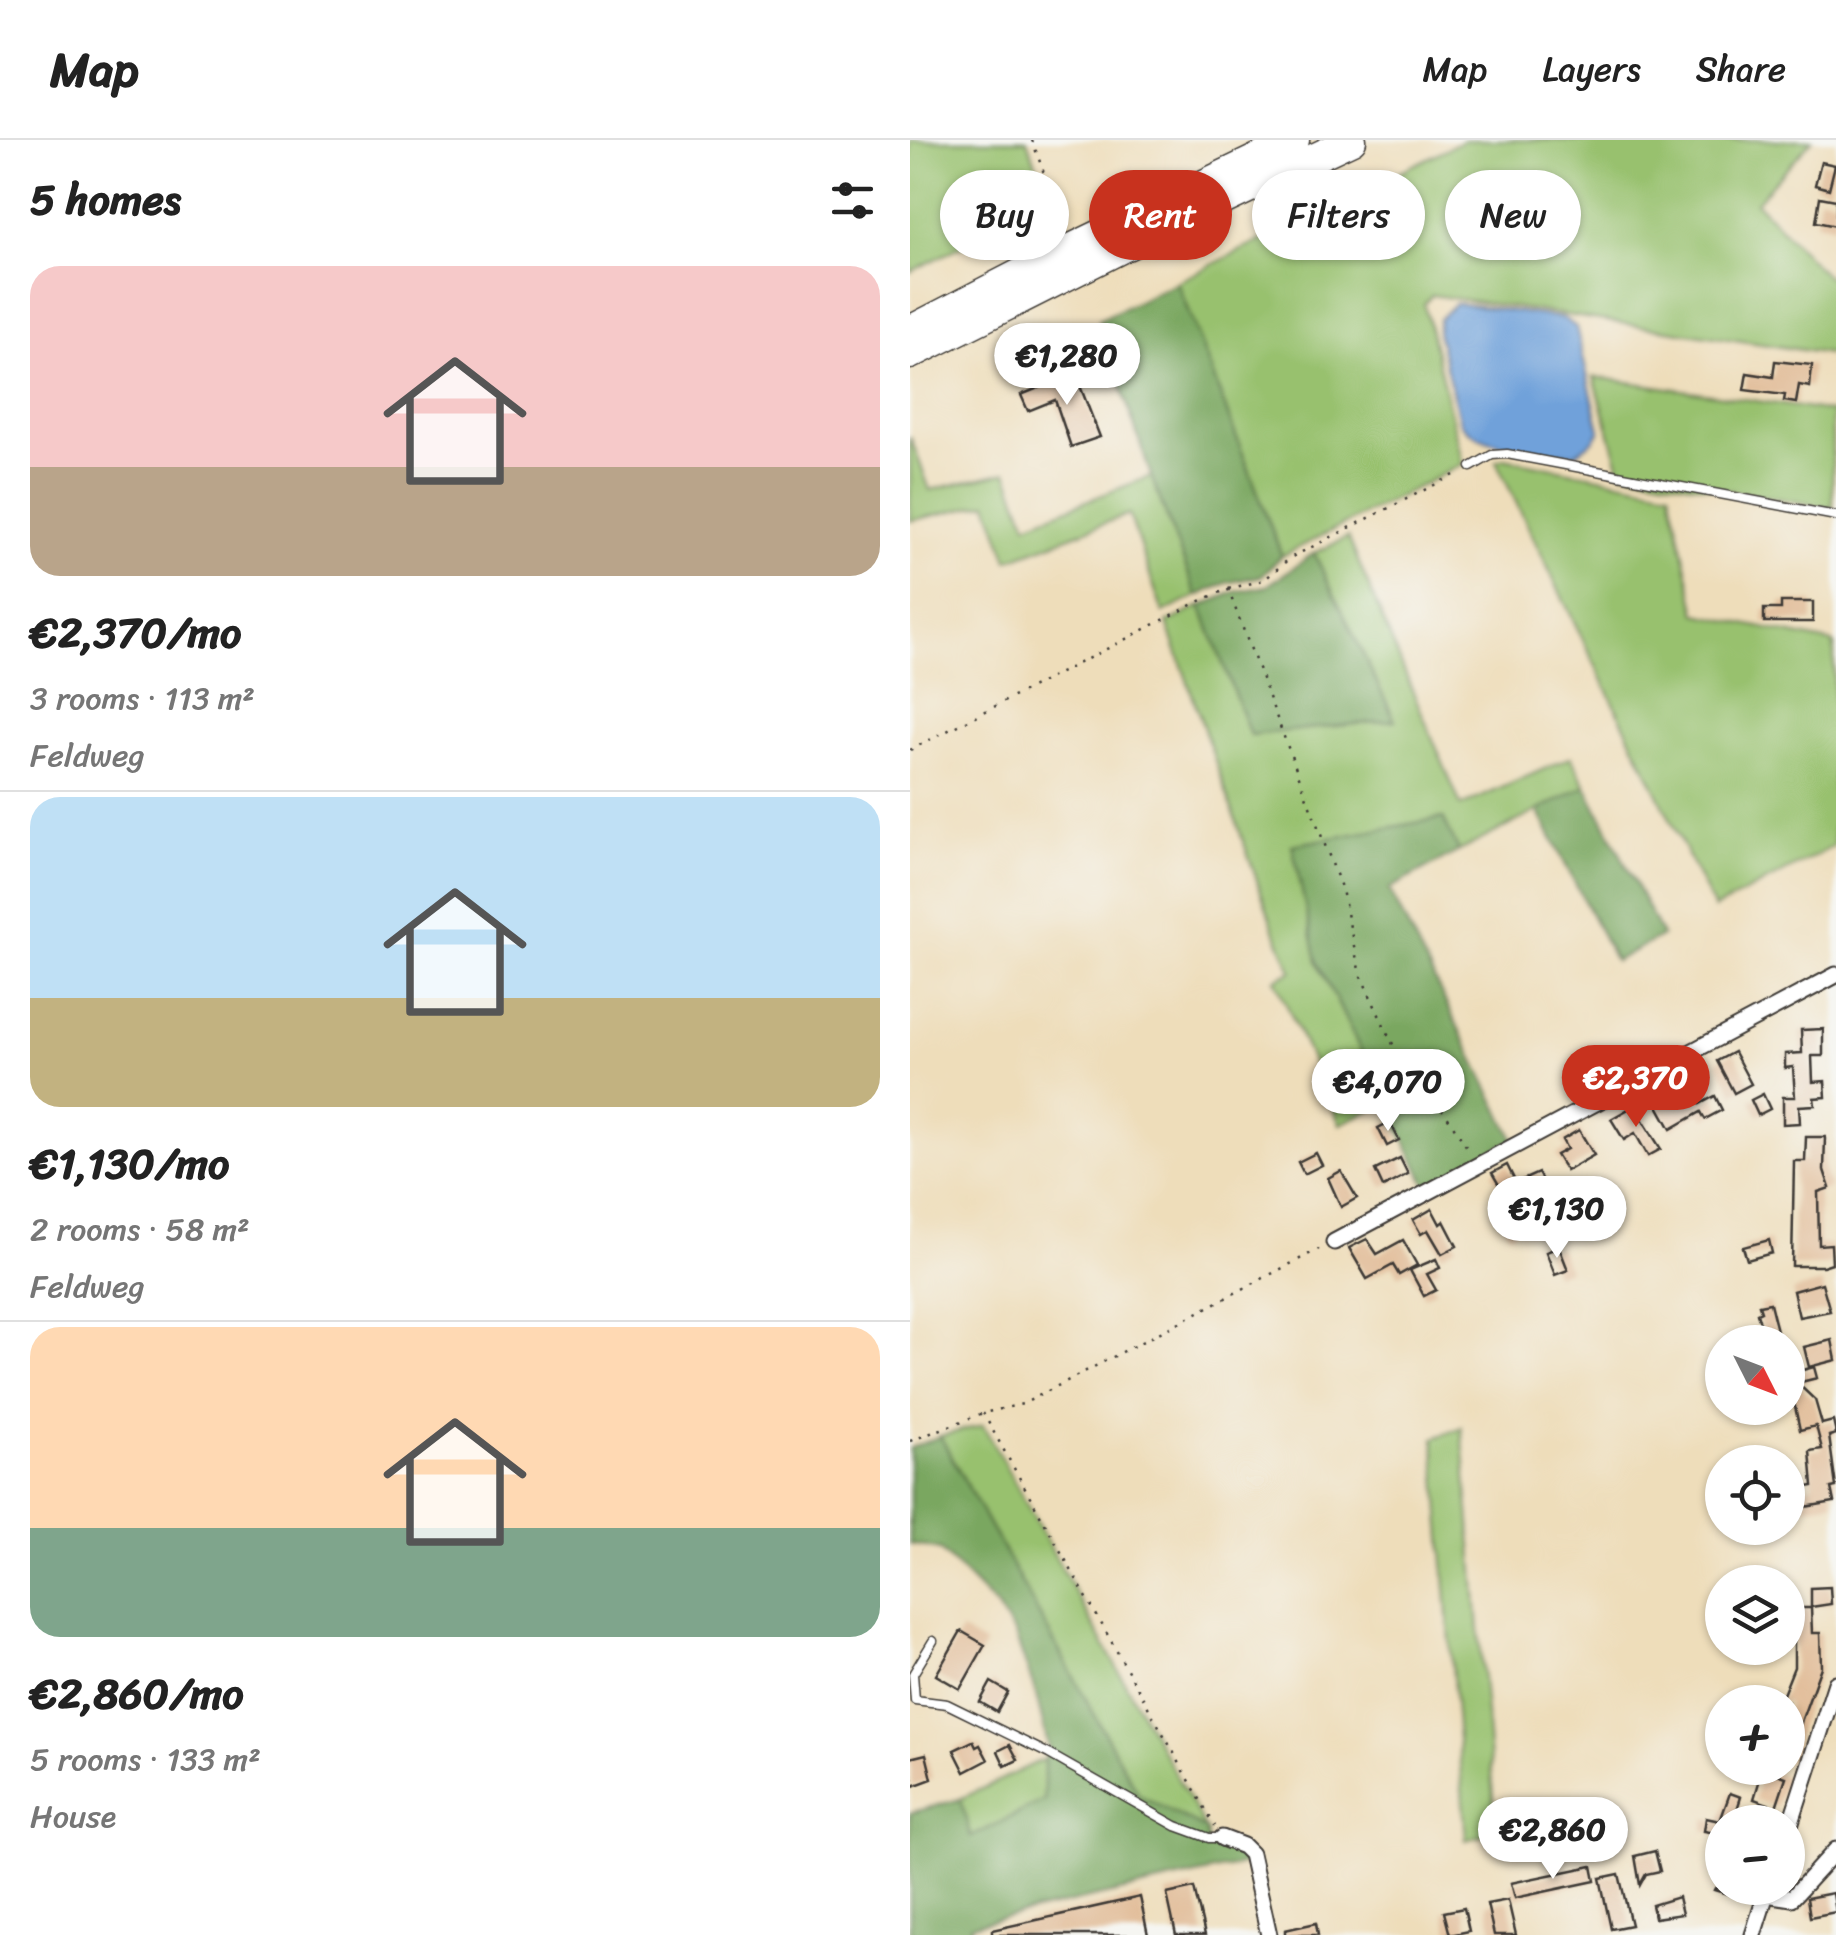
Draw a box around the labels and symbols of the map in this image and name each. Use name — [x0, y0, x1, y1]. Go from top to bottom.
pin: €1,280 — [986, 323, 1148, 408]
pin: €2,370 — [1555, 1045, 1717, 1130]
pin: €4,070 — [1307, 1049, 1469, 1134]
pin: €1,130 — [1476, 1176, 1638, 1261]
north arrow — [1705, 1325, 1805, 1425]
pin: €2,860 — [1472, 1797, 1634, 1882]

